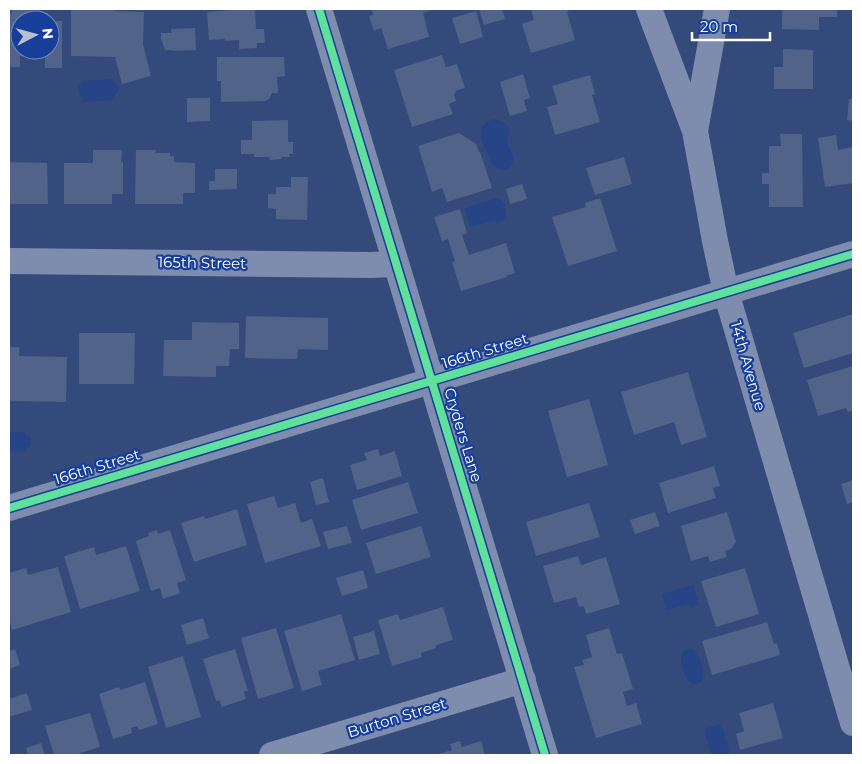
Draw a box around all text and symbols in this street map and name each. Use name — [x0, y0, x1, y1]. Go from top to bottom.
north arrow — [10, 10, 60, 60]
scale bar — [692, 10, 770, 42]
text: 20 m — [700, 17, 738, 36]
text: N — [38, 27, 57, 40]
street label: 165th Street — [158, 252, 246, 273]
street label: 14th Avenue — [727, 319, 770, 413]
street label: 166th Street — [439, 328, 530, 373]
street label: Cryders Lane — [440, 385, 487, 484]
street label: 166th Street — [51, 444, 142, 489]
street label: Burton Street — [345, 693, 449, 742]

